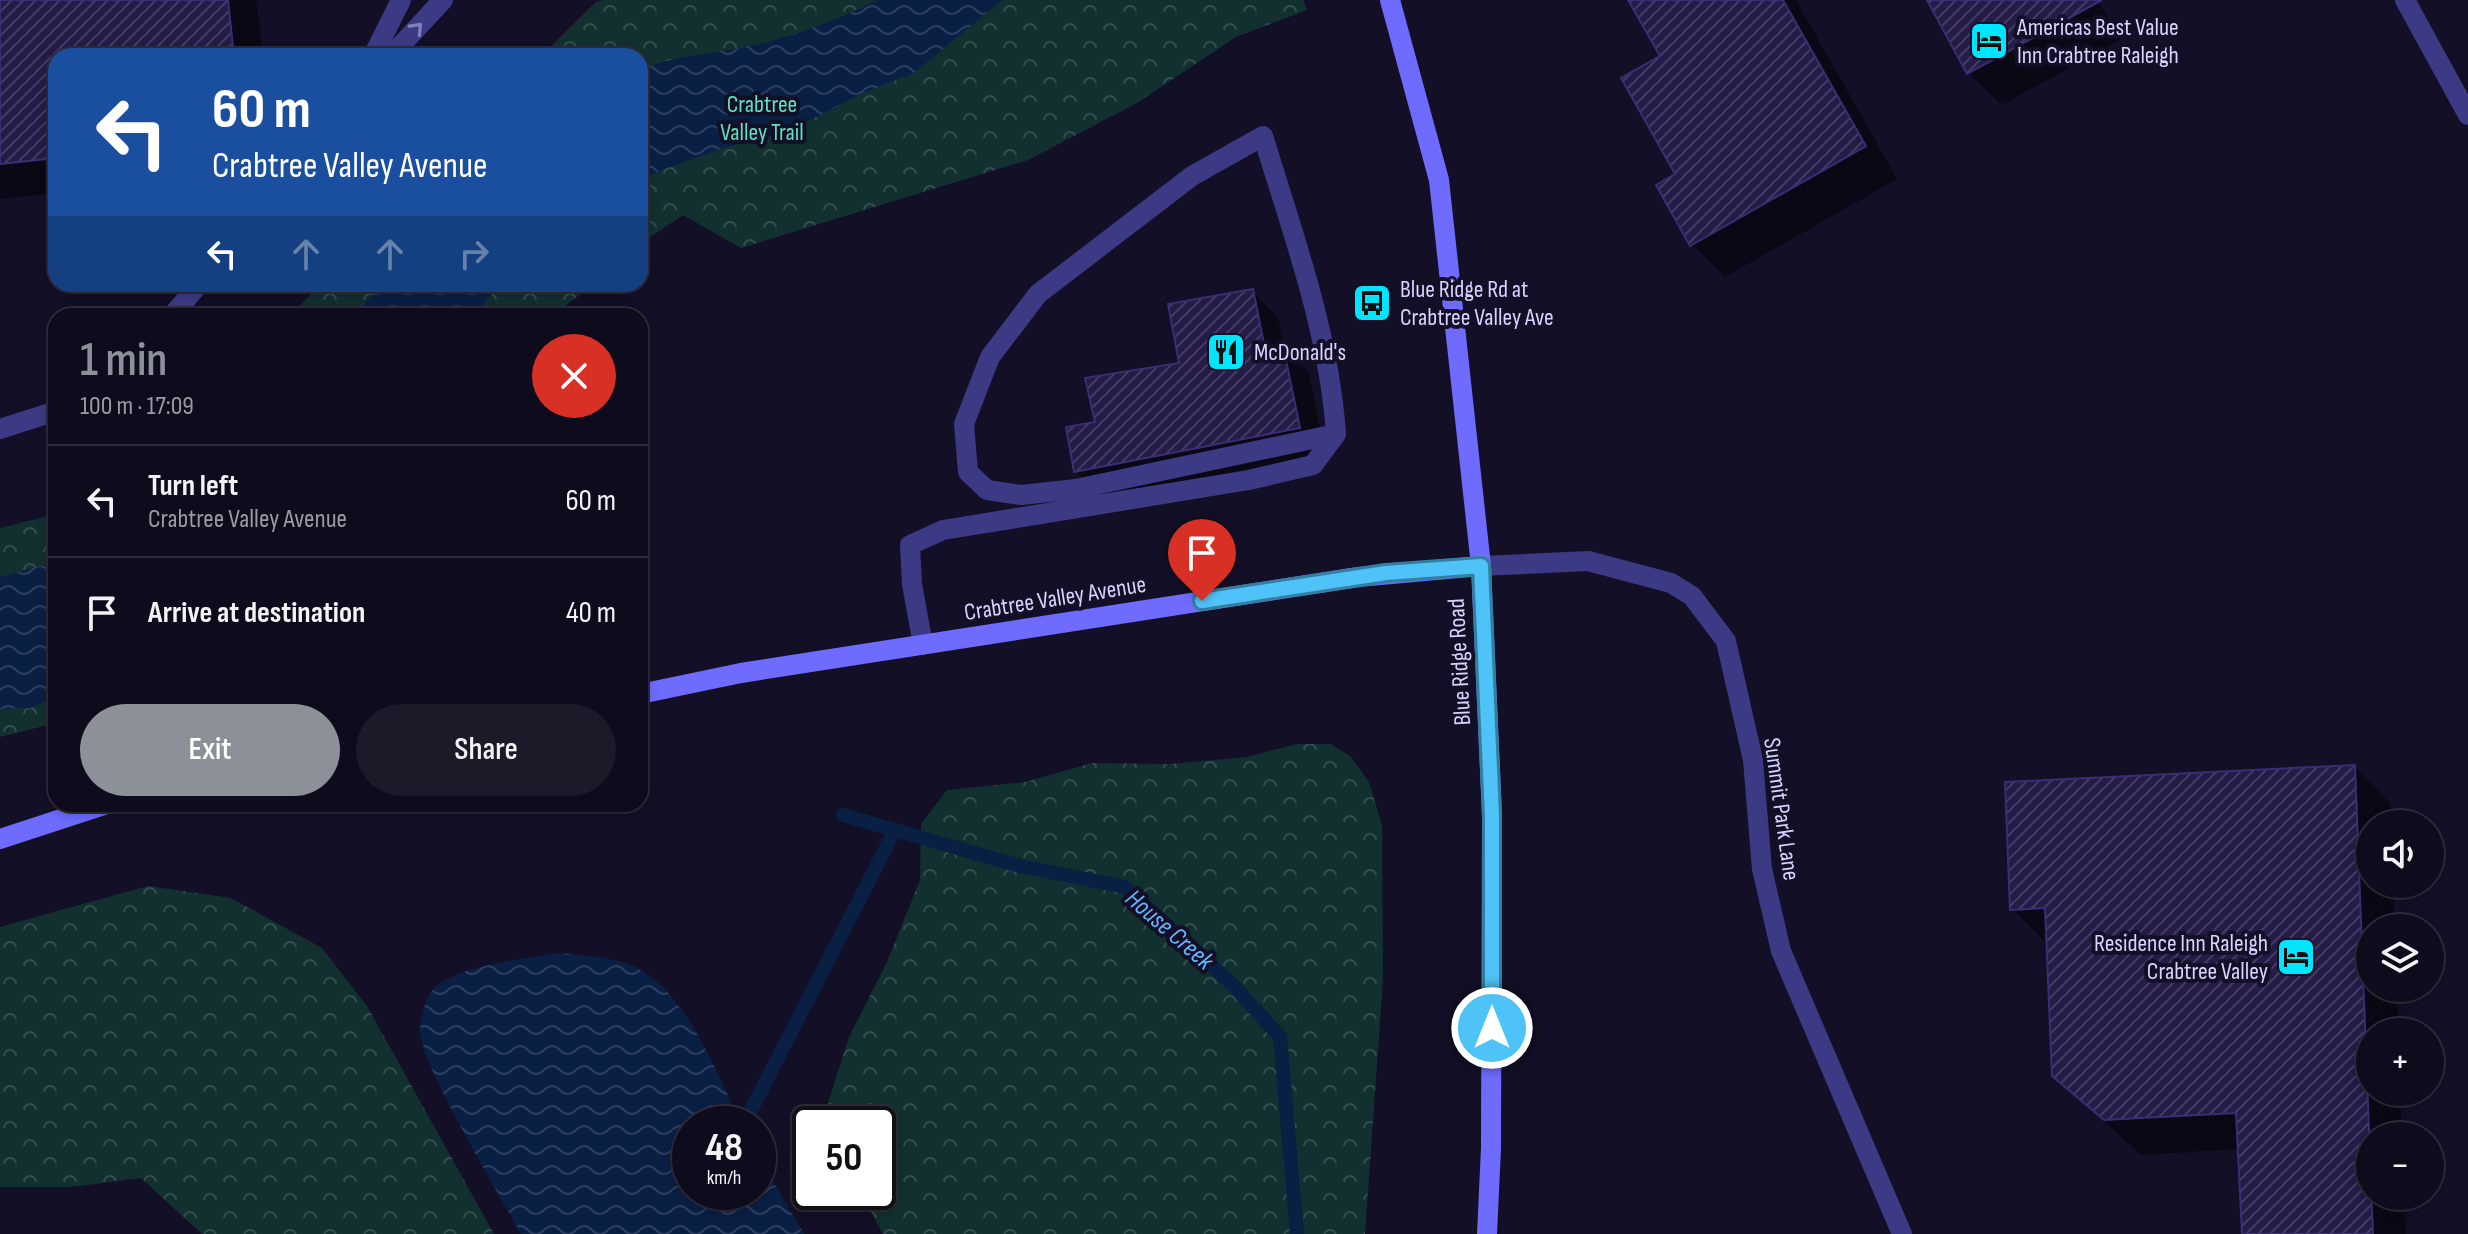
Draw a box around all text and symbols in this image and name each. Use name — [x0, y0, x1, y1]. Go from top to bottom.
place label: Americas Best Value Inn Crabtree Raleigh — [2016, 13, 2179, 70]
hotel icon: Americas Best Value Inn Crabtree Raleigh — [1968, 20, 2010, 62]
one-way arrow — [407, 23, 422, 37]
text: 60 m — [212, 77, 311, 144]
icon: left — [80, 80, 184, 184]
park label: Crabtree Valley Trail — [720, 90, 804, 147]
text: Crabtree Valley Avenue — [212, 145, 487, 188]
icon: left — [200, 232, 244, 276]
icon: ahead — [284, 232, 328, 276]
icon: ahead — [368, 232, 412, 276]
icon: right — [452, 232, 496, 276]
place label: Blue Ridge Rd at Crabtree Valley Ave — [1400, 275, 1554, 332]
bus stop icon: Blue Ridge Rd at Crabtree Valley Ave — [1351, 282, 1393, 324]
restaurant icon: McDonald's — [1205, 331, 1247, 373]
text: 1 min — [80, 332, 167, 389]
button: close — [532, 334, 616, 418]
place label: McDonald's — [1254, 338, 1346, 367]
text: 100 m · 17:09 — [80, 391, 194, 422]
text: Turn left — [148, 468, 238, 504]
icon: left — [80, 479, 124, 523]
text: 60 m — [565, 483, 616, 519]
text: Crabtree Valley Avenue — [148, 504, 347, 535]
pin — [1168, 519, 1236, 601]
icon: arrive — [1180, 531, 1224, 575]
street label: Crabtree Valley Avenue — [962, 570, 1148, 627]
icon: arrive — [80, 591, 124, 635]
text: Arrive at destination — [148, 595, 365, 631]
text: 40 m — [566, 595, 616, 631]
street label: Blue Ridge Road — [1442, 598, 1477, 726]
button: Exit — [80, 704, 340, 796]
button: Share — [356, 704, 616, 796]
street label: Summit Park Lane — [1757, 736, 1806, 882]
map controls — [2356, 810, 2444, 1210]
button: sound — [2356, 810, 2444, 898]
water label: House Creek — [1119, 883, 1220, 978]
button: layers — [2356, 914, 2444, 1002]
place label: Residence Inn Raleigh Crabtree Valley — [2094, 929, 2268, 986]
hotel icon: Residence Inn Raleigh Crabtree Valley — [2275, 936, 2317, 978]
position arrow — [1450, 986, 1534, 1070]
button: + — [2356, 1018, 2444, 1106]
speed limit sign: 50 — [792, 1106, 896, 1210]
button: − — [2356, 1122, 2444, 1210]
text: 48 — [705, 1124, 743, 1172]
text: km/h — [707, 1166, 741, 1190]

